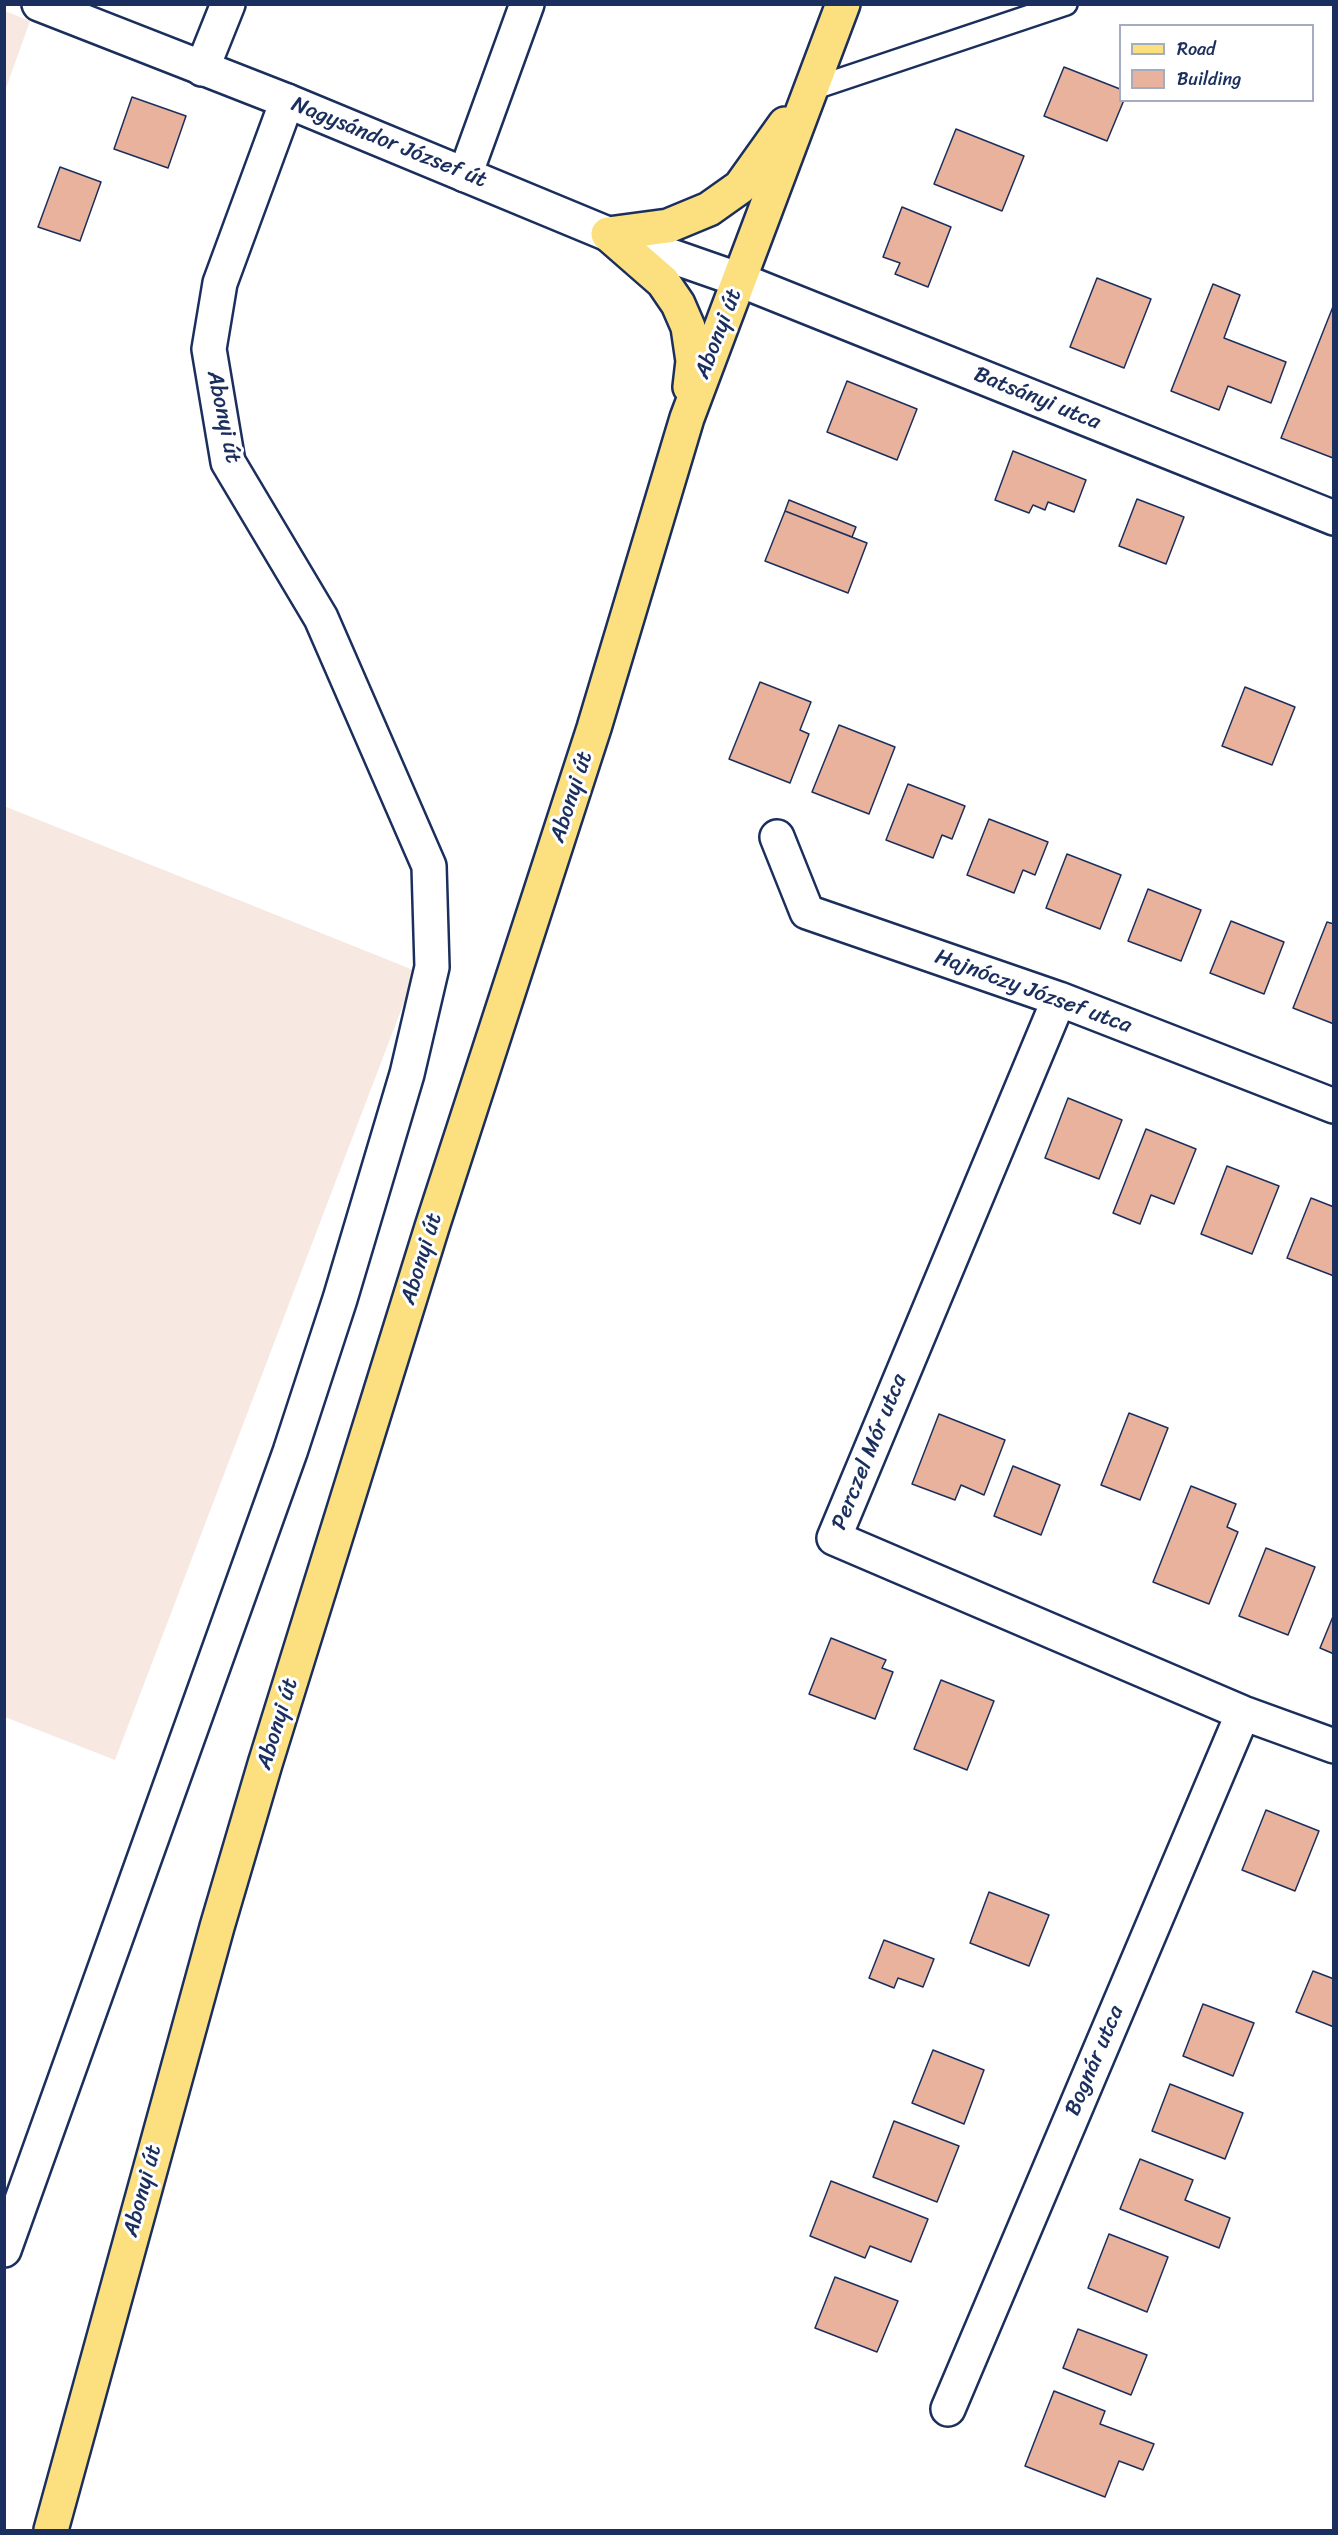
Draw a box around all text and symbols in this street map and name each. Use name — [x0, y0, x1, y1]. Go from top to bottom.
legend — [1119, 24, 1314, 102]
text: Road — [1177, 33, 1216, 65]
text: Building — [1177, 63, 1241, 95]
street label: Nagysándor József út — [287, 92, 491, 194]
street label: Abonyi út — [690, 285, 748, 383]
street label: Batsányi utca — [970, 362, 1104, 436]
street label: Abonyi út — [200, 368, 246, 466]
street label: Abonyi út — [545, 748, 599, 846]
street label: Hajnóczy József utca — [931, 944, 1135, 1040]
street label: Abonyi út — [396, 1210, 448, 1308]
street label: Perczel Mór utca — [827, 1370, 913, 1534]
street label: Abonyi út — [252, 1675, 304, 1773]
street label: Bognár utca — [1060, 2002, 1130, 2120]
street label: Abonyi út — [118, 2142, 168, 2240]

